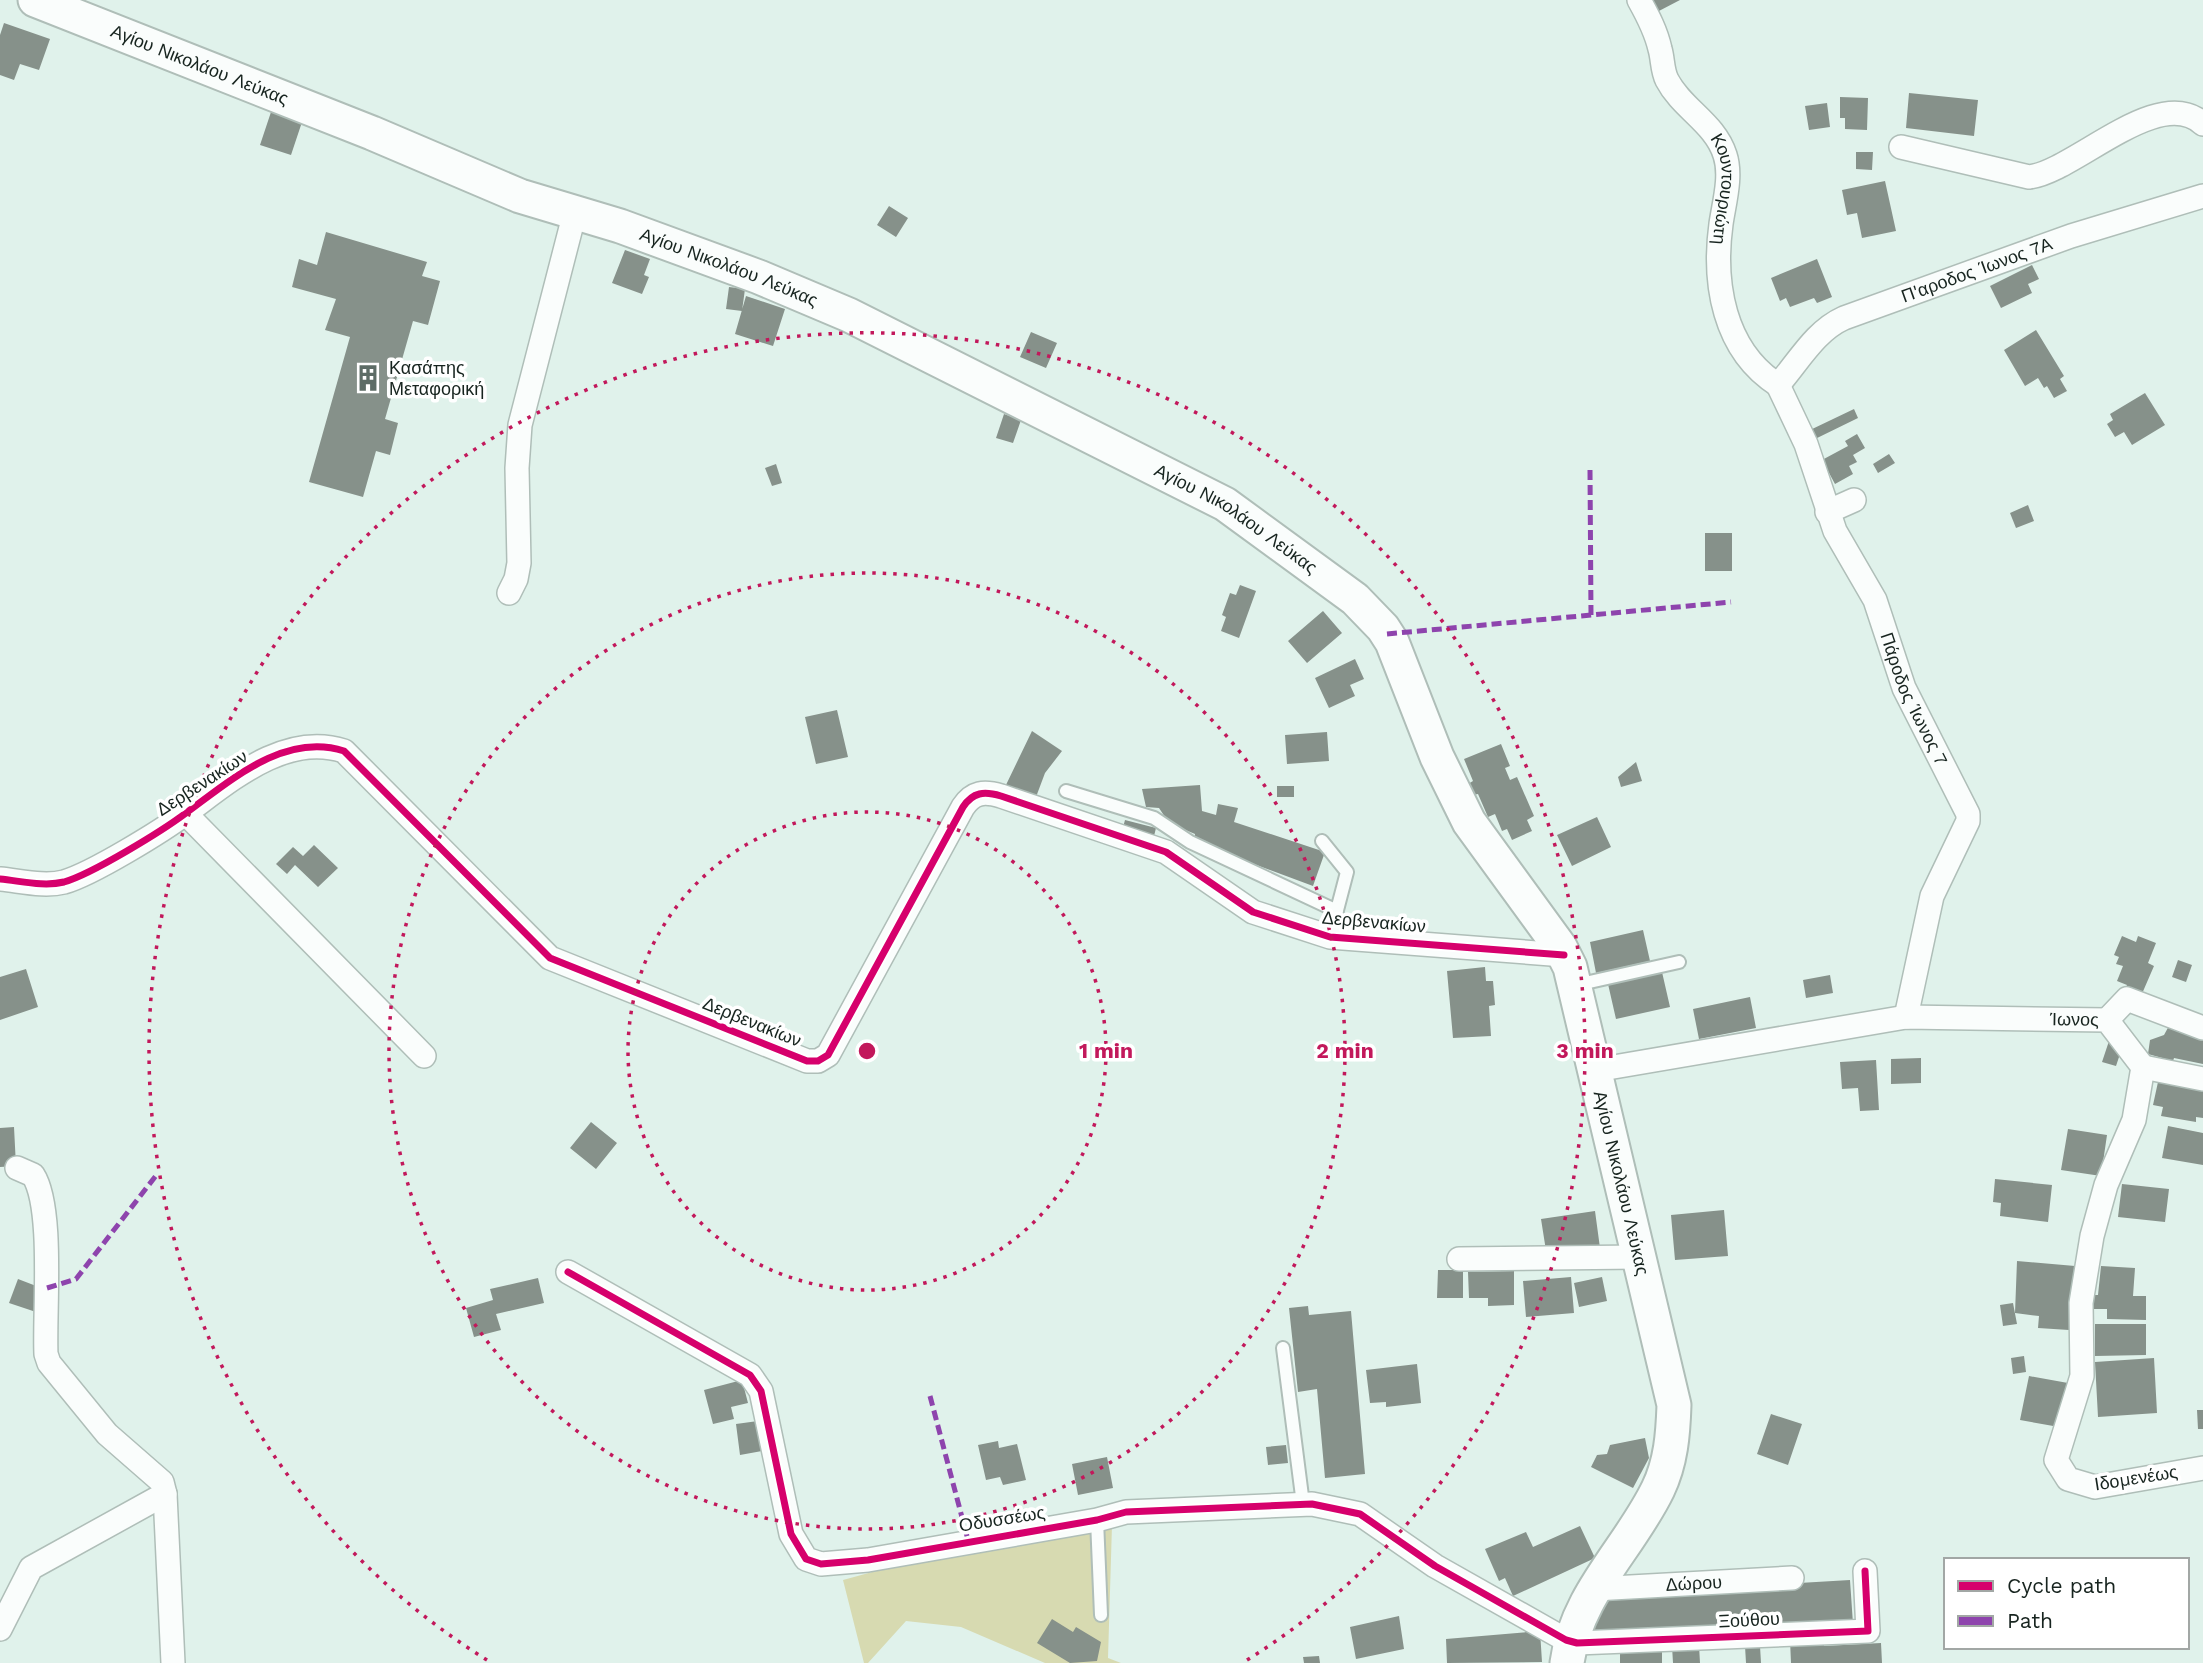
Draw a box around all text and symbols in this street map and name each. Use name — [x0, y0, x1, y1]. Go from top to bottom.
street label: Αγίου Νικολάου Λεύκας — [108, 20, 292, 109]
street label: Κουντουριώτη — [1707, 129, 1739, 245]
street label: Αγίου Νικολάου Λεύκας — [637, 223, 822, 311]
street label: Π'αροδος Ίωνος 7Α — [1898, 233, 2055, 306]
place label: Κασάπης Μεταφορική — [389, 357, 484, 399]
building icon: Κασάπης Μεταφορική — [353, 363, 383, 393]
street label: Αγίου Νικολάου Λεύκας — [1151, 459, 1322, 578]
street label: Πάροδος Ίωνος 7 — [1876, 630, 1952, 768]
street label: Δερβενακίων — [152, 745, 251, 820]
street label: Δερβενακίων — [1321, 907, 1427, 936]
street label: Δερβενακίων — [700, 992, 804, 1051]
street label: Ίωνος — [2049, 1008, 2099, 1030]
text: 1 min — [1079, 1038, 1133, 1063]
text: 2 min — [1316, 1038, 1374, 1063]
text: 3 min — [1556, 1038, 1614, 1063]
centre of rings — [855, 1039, 879, 1063]
street label: Αγίου Νικολάου Λεύκας — [1590, 1088, 1654, 1278]
street label: Ιδομενέως — [2093, 1461, 2179, 1494]
street label: Οδυσσέως — [957, 1501, 1047, 1536]
legend — [1944, 1558, 2189, 1649]
street label: Δώρου — [1665, 1571, 1722, 1595]
text: Cycle path — [2007, 1573, 2116, 1598]
street label: Ξούθου — [1718, 1607, 1780, 1632]
text: Path — [2007, 1608, 2053, 1633]

